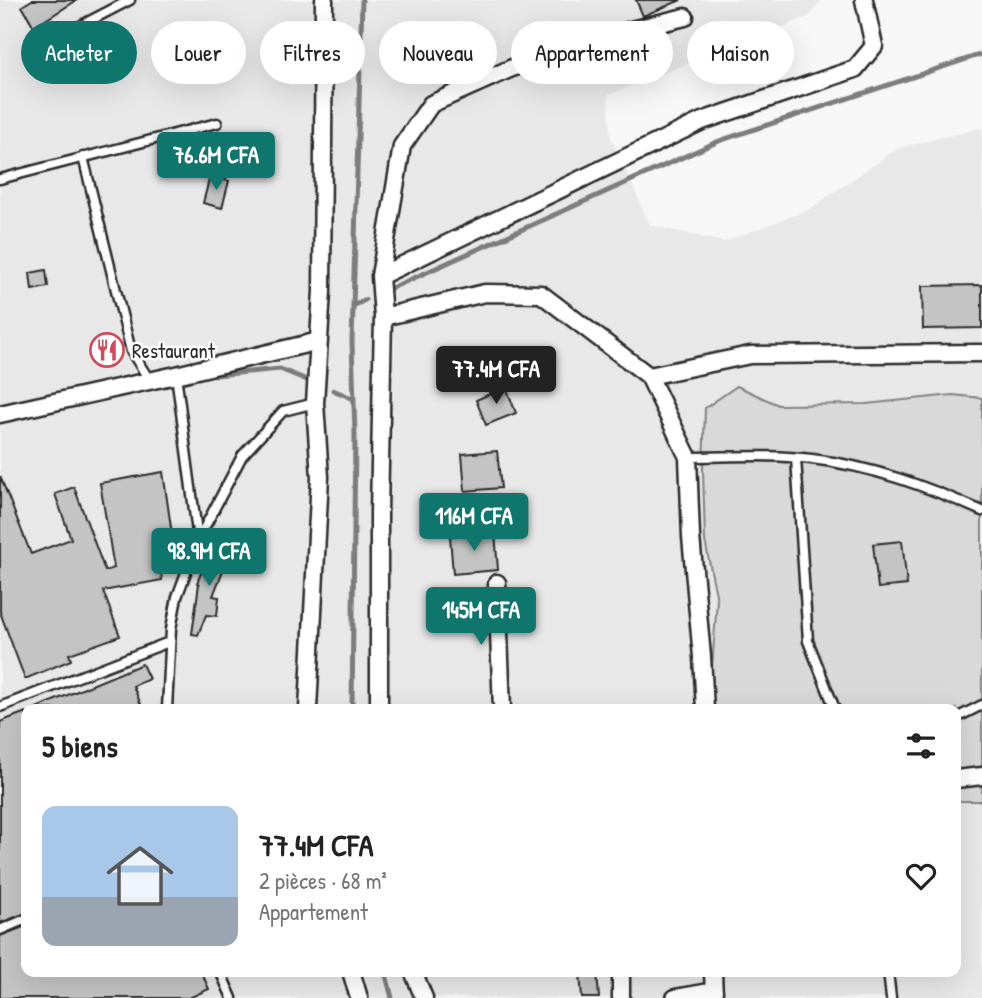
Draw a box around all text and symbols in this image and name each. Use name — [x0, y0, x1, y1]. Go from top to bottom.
chip: Acheter — [21, 21, 137, 84]
chip: Louer — [151, 21, 246, 84]
chip: Filtres — [260, 21, 365, 84]
chip: Nouveau — [379, 21, 497, 84]
chip: Appartement — [511, 21, 673, 84]
chip: Maison — [687, 21, 794, 84]
pin: 76.6M CFA — [136, 132, 296, 192]
text: 76.6M CFA — [173, 139, 259, 170]
restaurant icon: Restaurant — [88, 331, 126, 369]
place label: Restaurant — [132, 336, 216, 365]
pin: 77.4M CFA — [416, 346, 576, 406]
text: 77.4M CFA — [452, 353, 540, 384]
pin: 116M CFA — [402, 494, 546, 553]
text: 116M CFA — [435, 500, 513, 531]
pin: 98.9M CFA — [129, 528, 289, 588]
text: 98.9M CFA — [167, 535, 251, 566]
pin: 145M CFA — [409, 588, 553, 647]
text: 145M CFA — [442, 594, 520, 625]
text: 5 biens — [42, 726, 118, 766]
icon: filters — [902, 727, 940, 765]
text: 77.4M CFA — [259, 825, 373, 865]
icon: home — [98, 834, 182, 918]
icon: heart — [902, 857, 940, 895]
text: 2 pièces · 68 m² — [259, 865, 387, 896]
text: Appartement — [259, 896, 368, 927]

